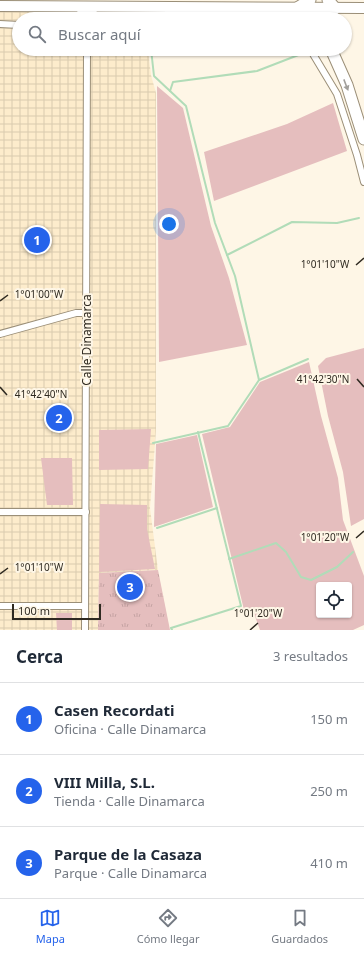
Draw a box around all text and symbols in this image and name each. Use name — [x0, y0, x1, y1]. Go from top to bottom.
search box — [12, 12, 352, 56]
icon: search — [26, 23, 48, 45]
text: Buscar aquí — [58, 24, 141, 44]
one-way arrow — [344, 79, 350, 91]
your location — [159, 214, 179, 234]
pin: 1 — [24, 225, 50, 255]
text: 1°01'10"W — [301, 257, 350, 271]
text: 1°01'00"W — [15, 287, 64, 301]
street label: Calle Dinamarca — [78, 294, 95, 386]
text: 41°42'30"N — [297, 372, 349, 386]
text: 41°42'40"N — [15, 387, 67, 401]
pin: 2 — [46, 403, 72, 433]
text: 1°01'20"W — [301, 530, 350, 544]
text: 1°01'10"W — [15, 560, 64, 574]
pin: 3 — [117, 572, 143, 602]
map controls — [316, 582, 352, 618]
button: locate — [316, 582, 352, 618]
scale bar — [12, 602, 101, 621]
text: 100 m — [18, 603, 50, 618]
text: 1°01'20"W — [234, 606, 283, 620]
text: Cerca — [16, 645, 63, 668]
text: 3 resultados — [273, 647, 348, 665]
text: Casen Recordati — [54, 700, 175, 720]
text: 1 — [25, 710, 33, 728]
text: 150 m — [310, 710, 348, 728]
text: Oficina · Calle Dinamarca — [54, 720, 206, 738]
text: VIII Milla, S.L. — [54, 772, 155, 792]
text: 2 — [25, 782, 33, 800]
text: 250 m — [310, 782, 348, 800]
text: Tienda · Calle Dinamarca — [54, 792, 205, 810]
text: Parque de la Casaza — [54, 844, 202, 864]
text: 3 — [25, 854, 33, 872]
text: 410 m — [310, 854, 348, 872]
text: Parque · Calle Dinamarca — [54, 864, 207, 882]
tab: Mapa — [36, 907, 65, 946]
tab: Cómo llegar — [137, 907, 199, 946]
tab: Guardados — [271, 907, 328, 946]

